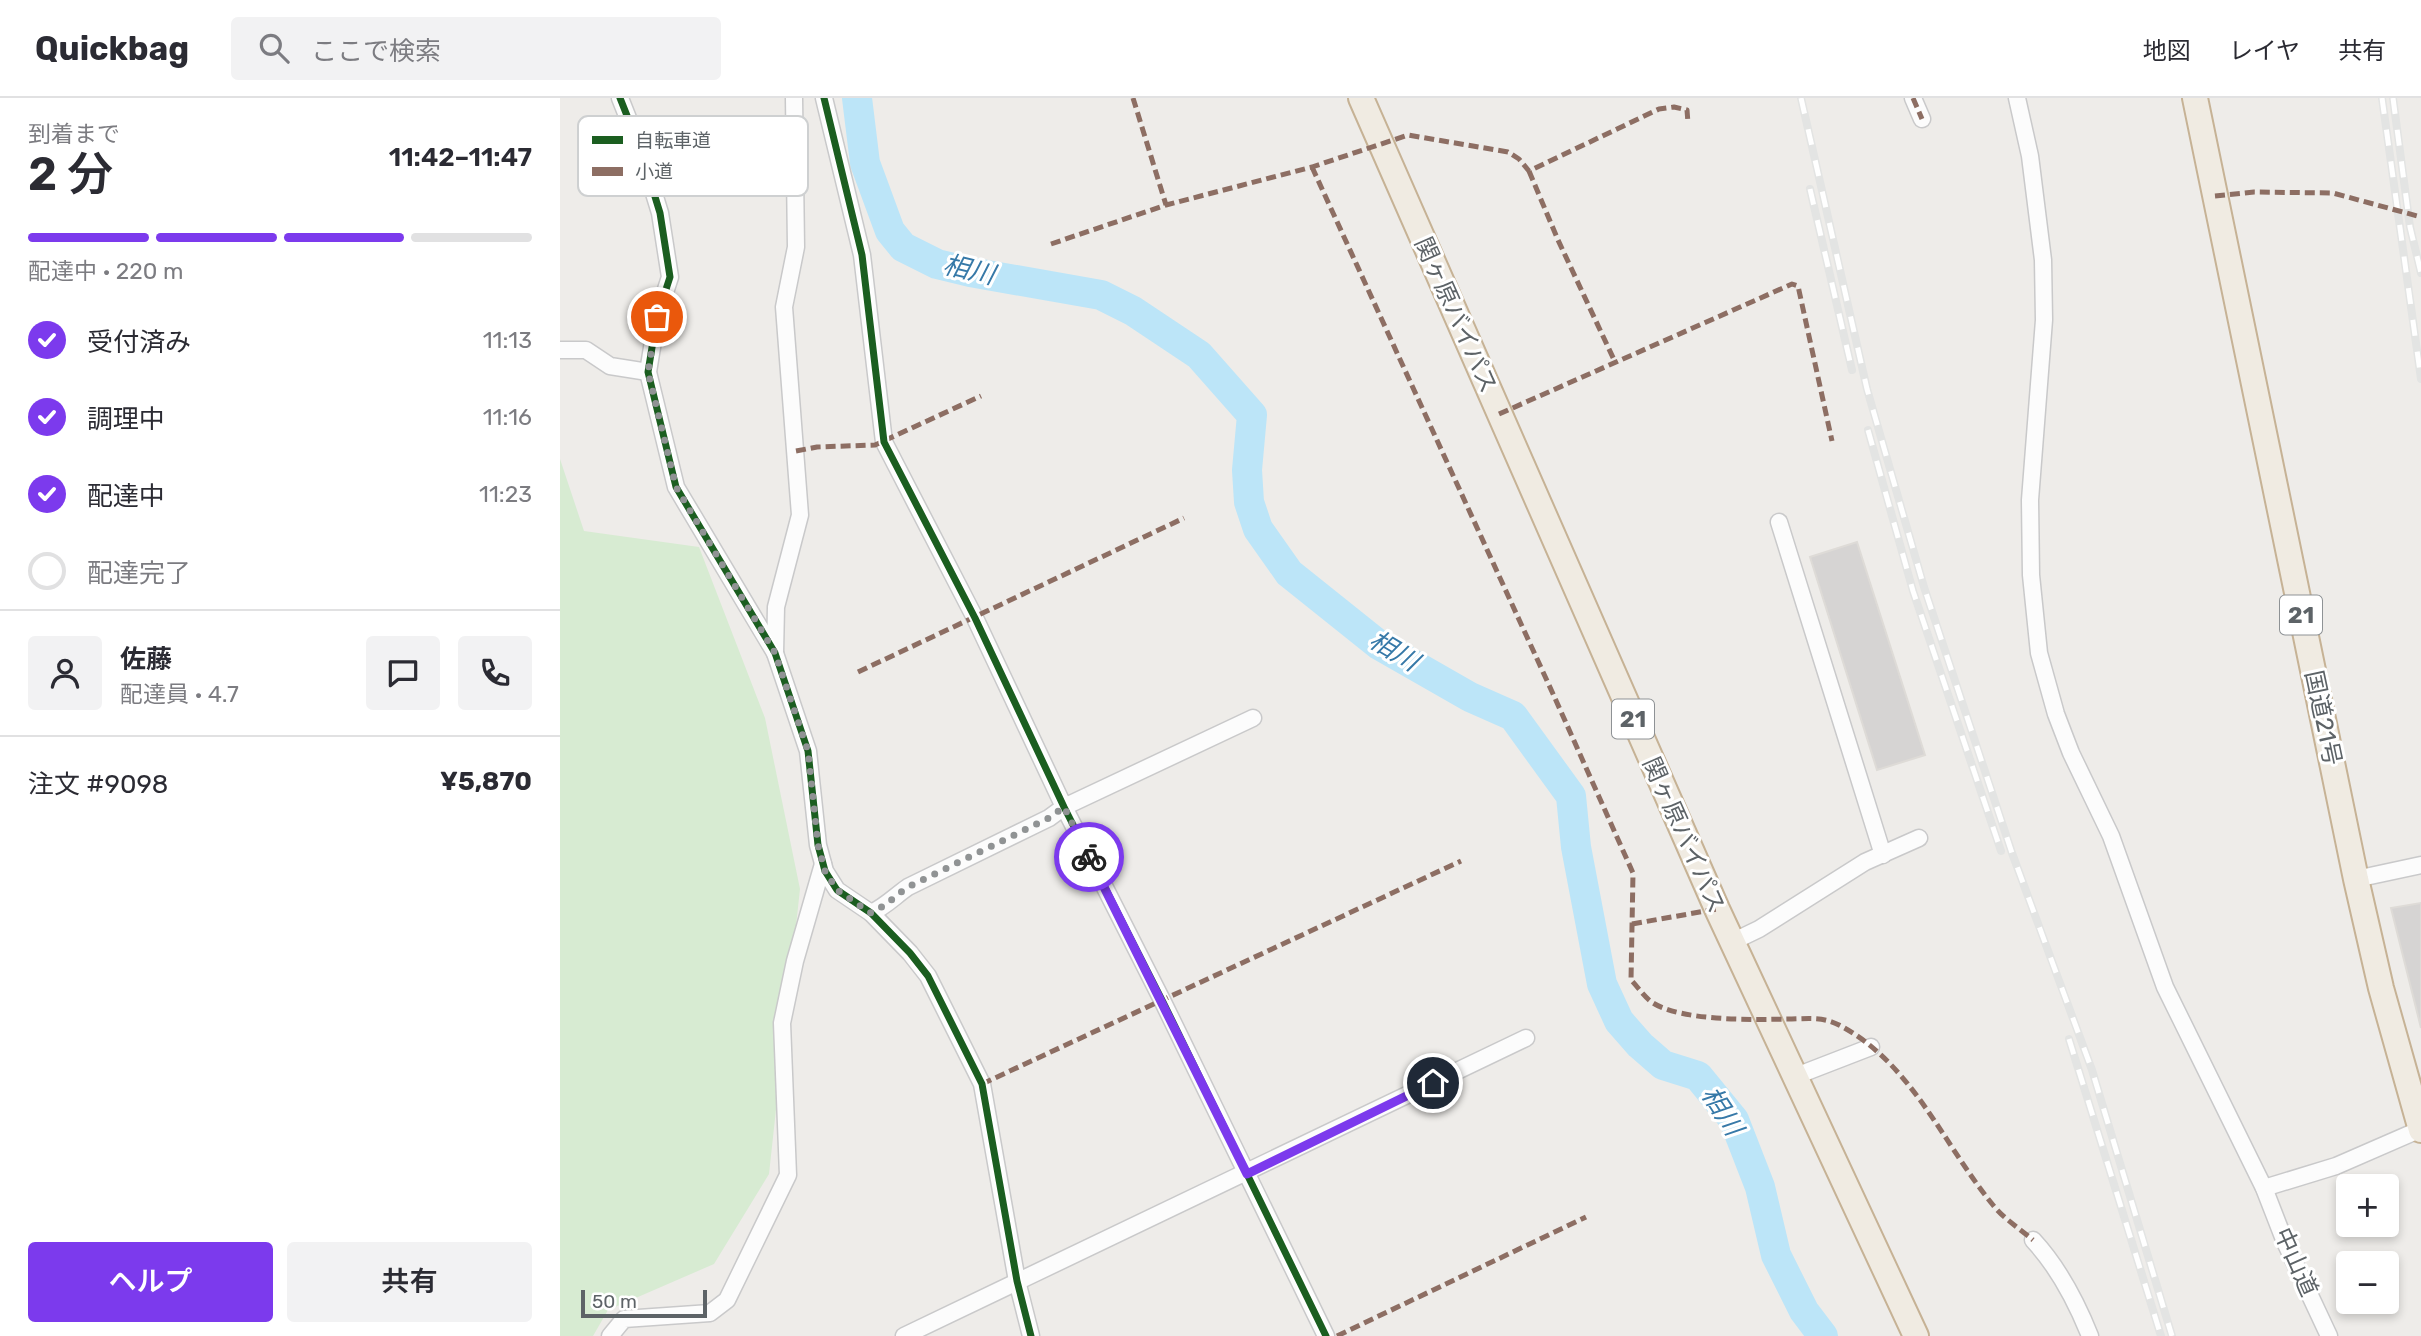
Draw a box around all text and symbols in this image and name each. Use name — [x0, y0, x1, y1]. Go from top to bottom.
search box — [231, 17, 721, 80]
text: Quickbag — [35, 29, 189, 68]
icon: search — [255, 29, 293, 67]
text: ここで検索 — [311, 36, 441, 67]
text: 地図 — [2143, 37, 2191, 65]
text: レイヤ — [2229, 37, 2300, 65]
text: 共有 — [2338, 37, 2386, 65]
legend — [578, 116, 808, 196]
text: 到着まで — [28, 120, 120, 148]
text: 自転車道 — [635, 129, 711, 152]
text: 11:42–11:47 — [389, 142, 532, 173]
text: 2 分 — [28, 147, 113, 202]
text: 小道 — [635, 160, 673, 183]
street label: 関ヶ原バイパス — [1409, 233, 1503, 397]
water label: 相川 — [940, 249, 1001, 292]
text: 配達中 · 220 m — [28, 257, 184, 285]
pin — [627, 287, 687, 347]
icon: bag — [638, 298, 676, 336]
icon: check — [28, 321, 66, 359]
text: 11:13 — [483, 326, 532, 354]
text: 受付済み — [87, 327, 191, 358]
icon: check — [28, 398, 66, 436]
text: 11:16 — [483, 403, 532, 431]
text: 調理中 — [87, 404, 165, 435]
icon: check — [28, 475, 66, 513]
text: 11:23 — [479, 480, 532, 508]
text: 配達中 — [87, 481, 165, 512]
text: 配達完了 — [87, 558, 191, 589]
road number: 21 — [2280, 596, 2322, 635]
water label: 相川 — [1364, 624, 1427, 679]
button: person — [28, 636, 102, 710]
button: chat — [366, 636, 440, 710]
button: phone — [458, 636, 532, 710]
text: 佐藤 — [120, 644, 172, 675]
street label: 国道21号 — [2299, 668, 2347, 768]
text: 配達員 · 4.7 — [120, 680, 239, 708]
road number: 21 — [1612, 699, 1654, 738]
street label: 関ヶ原バイパス — [1637, 753, 1731, 917]
text: ¥5,870 — [440, 766, 532, 797]
text: 注文 #9098 — [28, 769, 168, 800]
courier — [1054, 822, 1124, 892]
icon: bike — [1070, 838, 1108, 876]
pin — [1403, 1053, 1463, 1113]
icon: home — [1414, 1064, 1452, 1102]
water label: 相川 — [1695, 1081, 1751, 1144]
map controls — [2336, 1174, 2399, 1314]
button: + — [2336, 1174, 2399, 1237]
street label: 中山道 — [2269, 1223, 2323, 1301]
button: ヘルプ — [28, 1242, 273, 1322]
button: 共有 — [287, 1242, 532, 1322]
button: − — [2336, 1251, 2399, 1314]
scale bar — [581, 1287, 707, 1319]
text: 50 m — [592, 1290, 637, 1313]

